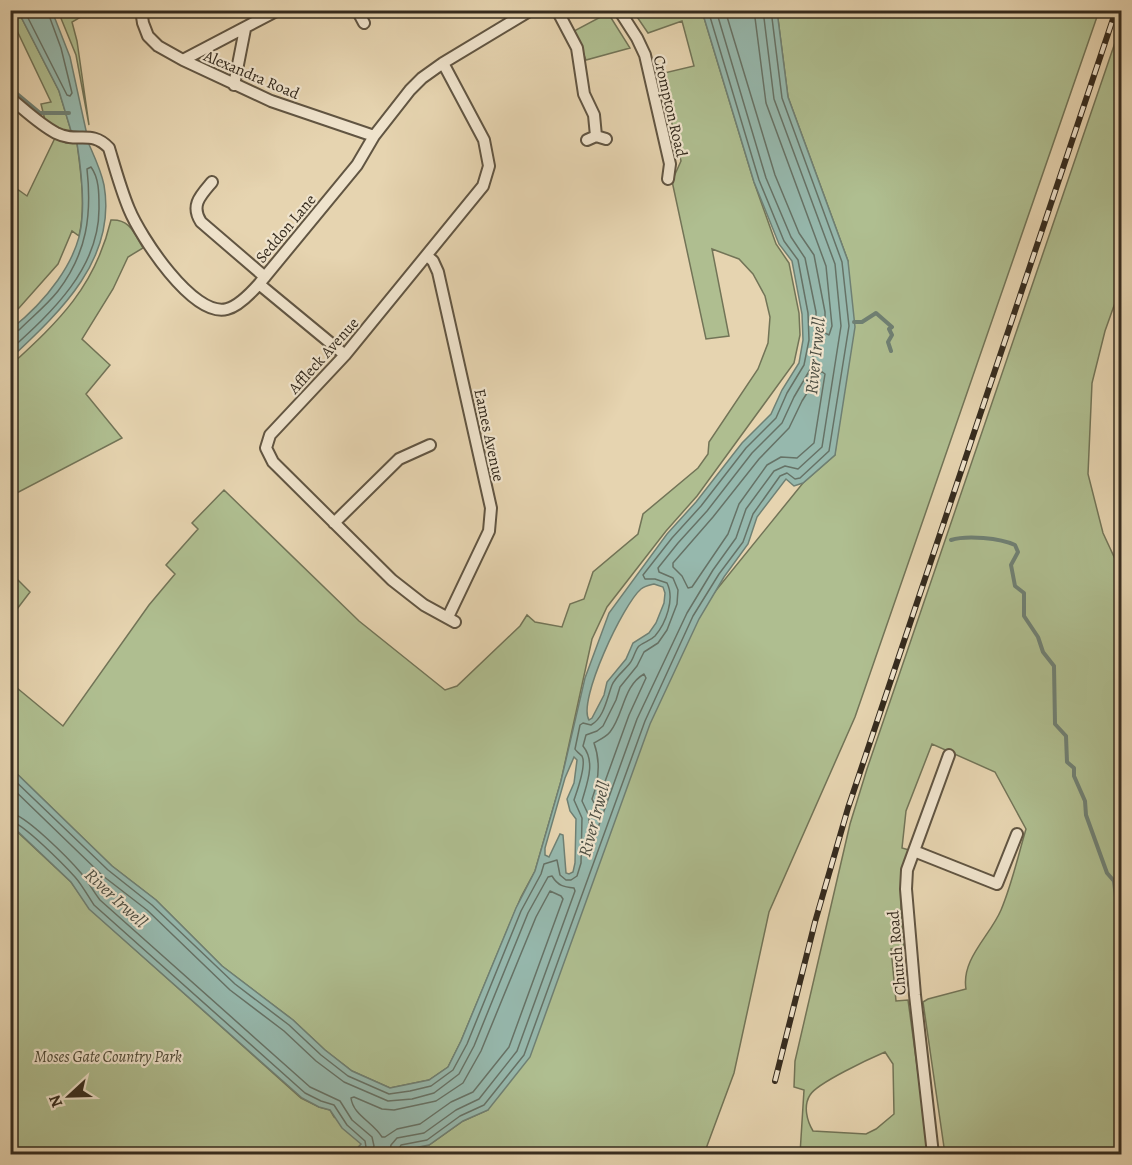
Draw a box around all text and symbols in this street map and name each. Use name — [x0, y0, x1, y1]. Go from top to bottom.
street label: Alexandra Road — [200, 45, 303, 105]
street label: Crompton Road — [648, 53, 693, 160]
street label: Seddon Lane — [250, 189, 321, 268]
street label: Affleck Avenue — [283, 313, 364, 399]
water label: River Irwell — [799, 316, 831, 396]
street label: Eames Avenue — [468, 387, 510, 484]
water label: River Irwell — [572, 778, 616, 859]
water label: River Irwell — [80, 863, 153, 934]
street label: Church Road — [882, 909, 912, 996]
park label: Moses Gate Country Park — [34, 1046, 182, 1068]
north arrow — [39, 1066, 99, 1126]
text: N — [44, 1091, 68, 1111]

